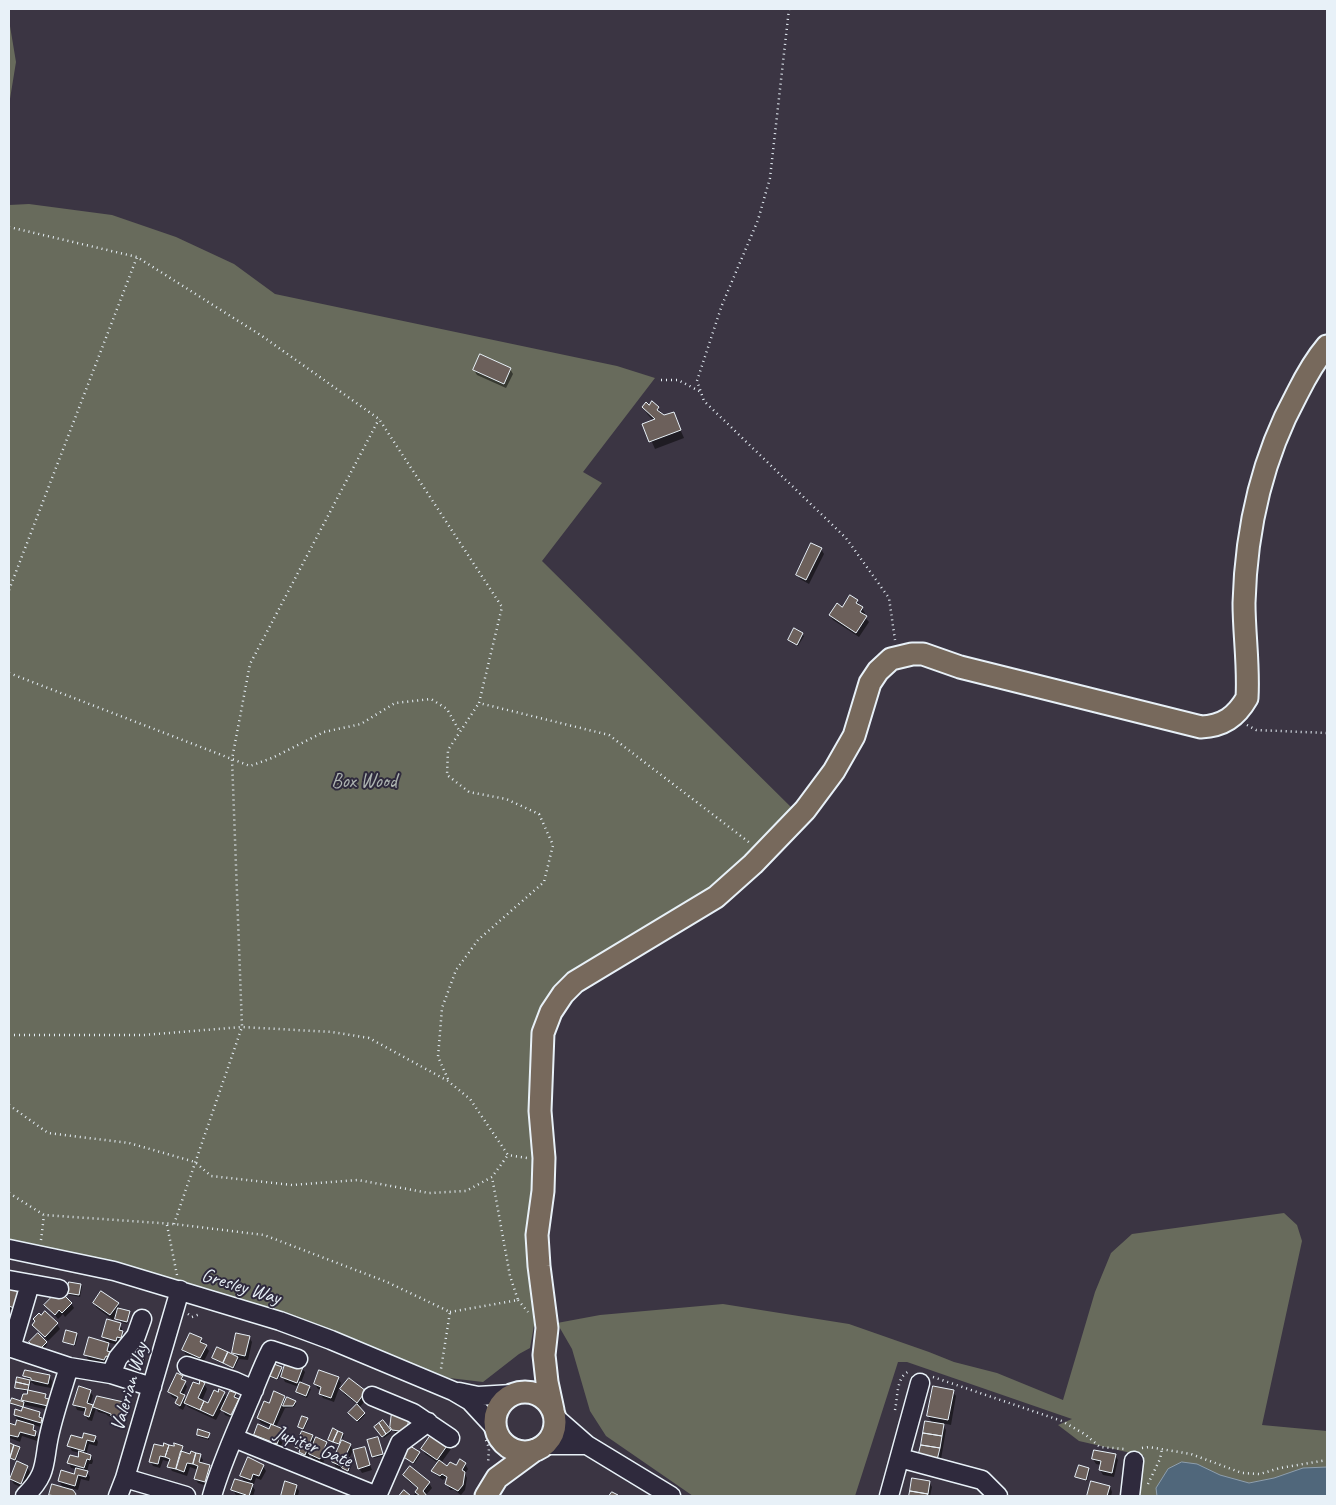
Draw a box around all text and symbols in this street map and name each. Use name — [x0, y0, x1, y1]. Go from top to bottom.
park label: Box Wood — [331, 770, 397, 794]
street label: Gresley Way — [199, 1264, 283, 1310]
street label: Valerian Way — [106, 1340, 154, 1434]
street label: Jupiter Gate — [271, 1421, 355, 1473]

